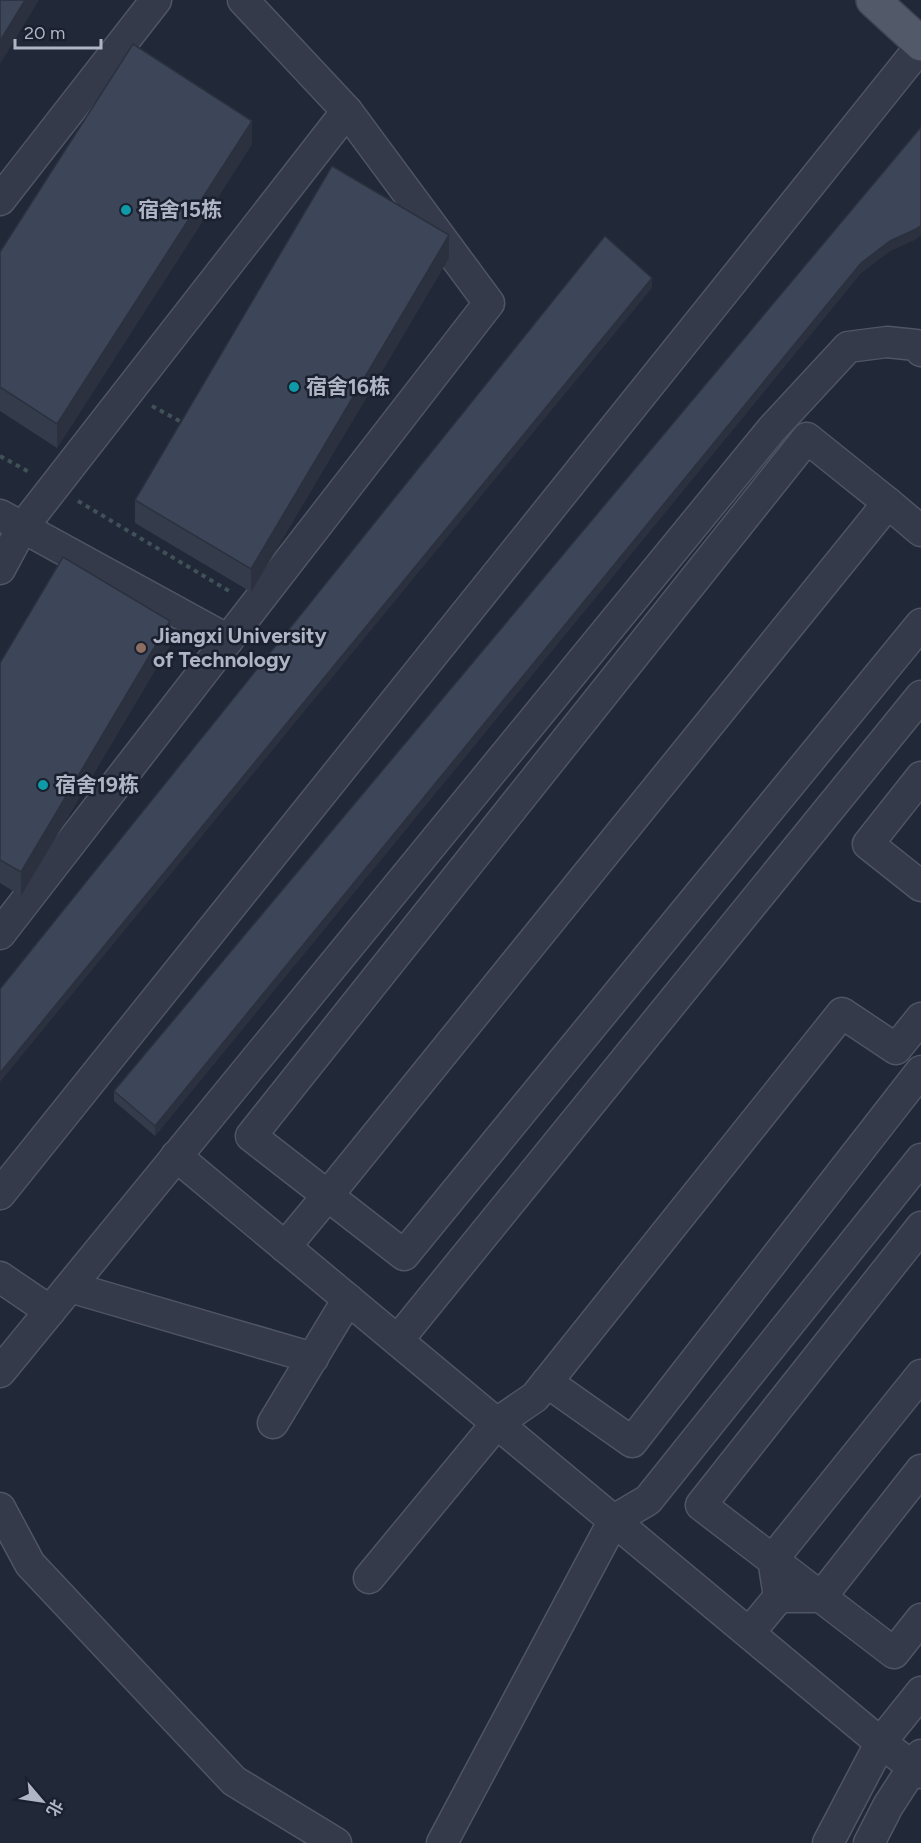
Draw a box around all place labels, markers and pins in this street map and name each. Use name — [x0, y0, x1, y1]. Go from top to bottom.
place label: 宿舍15栋 — [138, 197, 222, 222]
marker: 宿舍15栋 — [119, 203, 133, 217]
place label: 宿舍16栋 — [306, 374, 390, 399]
marker: 宿舍16栋 — [287, 380, 301, 394]
place label: Jiangxi University of Technology — [153, 623, 327, 672]
marker: Jiangxi University of Technology — [134, 641, 148, 655]
place label: 宿舍19栋 — [55, 772, 139, 797]
marker: 宿舍19栋 — [36, 778, 50, 792]

